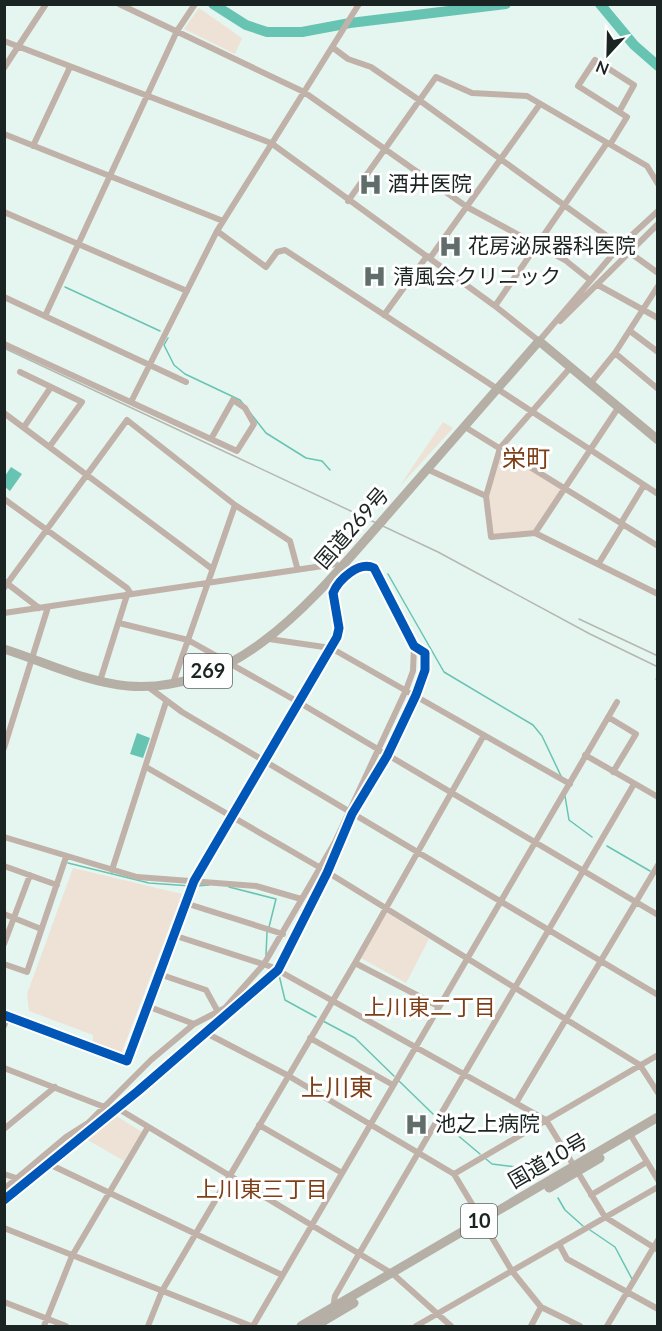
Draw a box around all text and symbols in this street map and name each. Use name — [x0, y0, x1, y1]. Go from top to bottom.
north arrow — [578, 24, 638, 84]
text: N — [593, 57, 611, 79]
place label: 酒井医院 — [388, 170, 472, 195]
hospital icon: 酒井医院 — [357, 171, 383, 197]
place label: 花房泌尿器科医院 — [468, 232, 636, 257]
hospital icon: 花房泌尿器科医院 — [437, 233, 463, 259]
place label: 清風会クリニック — [393, 263, 561, 288]
hospital icon: 清風会クリニック — [362, 264, 388, 290]
district label: 栄町 — [502, 443, 550, 472]
street label: 国道269号 — [309, 481, 393, 573]
road number: 269 — [184, 654, 232, 688]
district label: 上川東二丁目 — [364, 993, 496, 1020]
district label: 上川東 — [301, 1072, 373, 1101]
place label: 池之上病院 — [435, 1110, 540, 1135]
hospital icon: 池之上病院 — [404, 1111, 430, 1137]
street label: 国道10号 — [503, 1127, 591, 1192]
district label: 上川東三丁目 — [196, 1175, 328, 1202]
road number: 10 — [461, 1204, 497, 1238]

